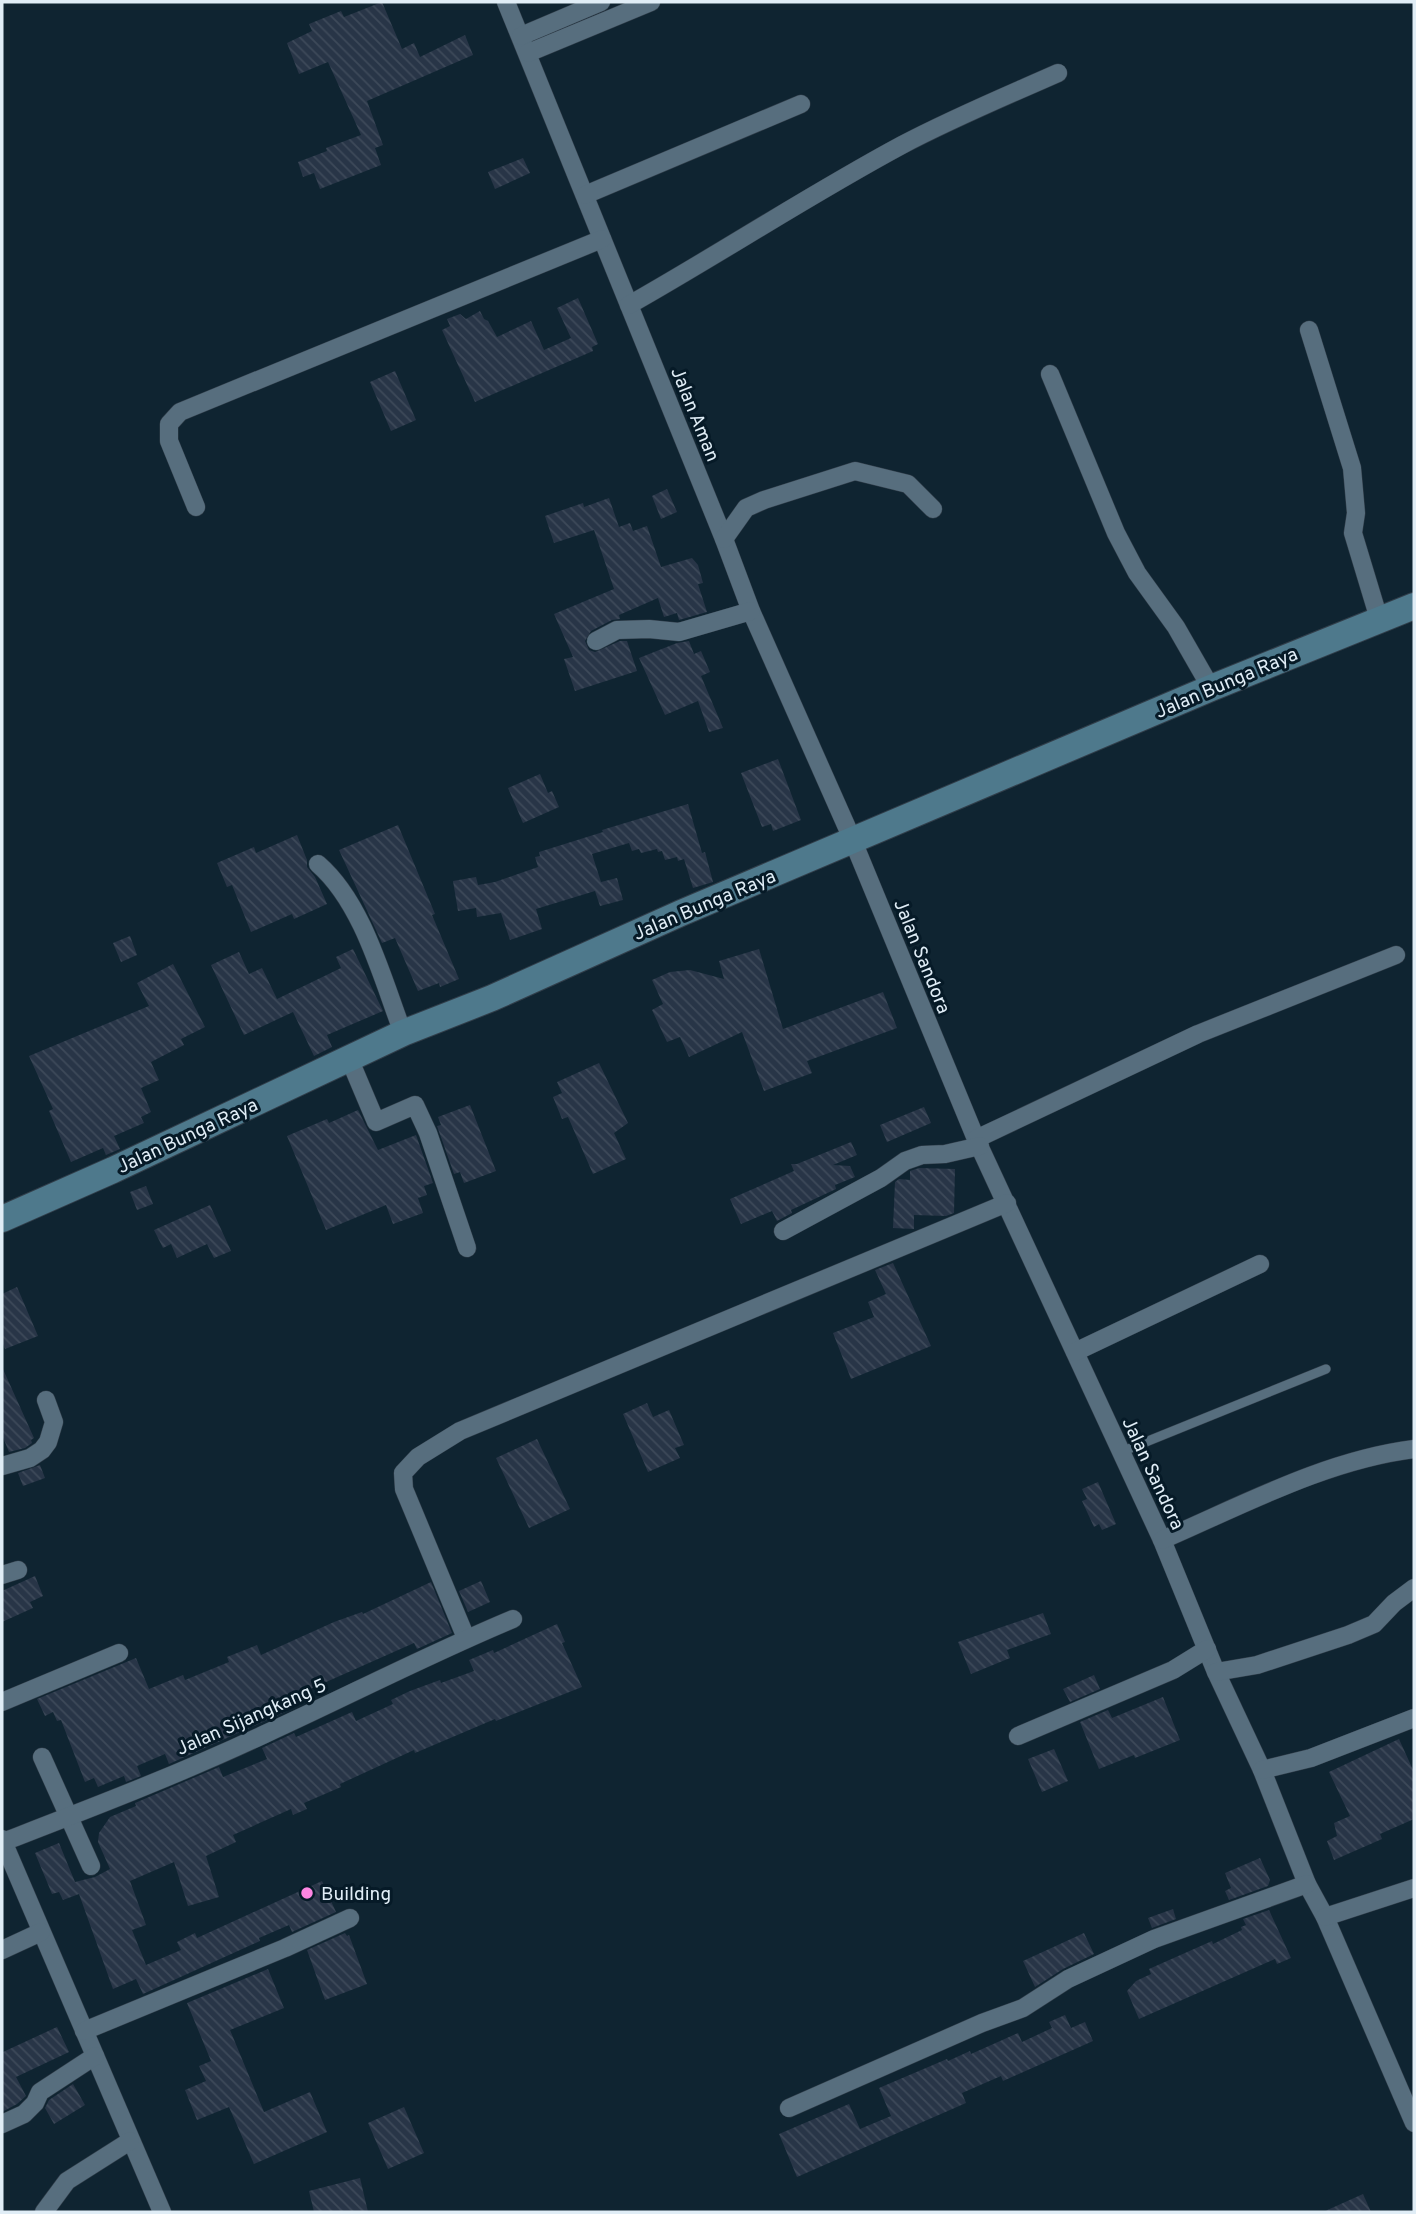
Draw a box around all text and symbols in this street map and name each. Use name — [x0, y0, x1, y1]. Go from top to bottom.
street label: Jalan Aman — [664, 364, 724, 466]
street label: Jalan Bunga Raya — [1152, 643, 1302, 725]
street label: Jalan Bunga Raya — [630, 865, 780, 947]
street label: Jalan Sandora — [887, 896, 955, 1018]
street label: Jalan Bunga Raya — [114, 1094, 262, 1180]
street label: Jalan Sandora — [1116, 1414, 1189, 1534]
street label: Jalan Sijangkang 5 — [173, 1674, 331, 1762]
place label: Building — [321, 1883, 391, 1907]
marker: Building — [299, 1885, 315, 1901]

